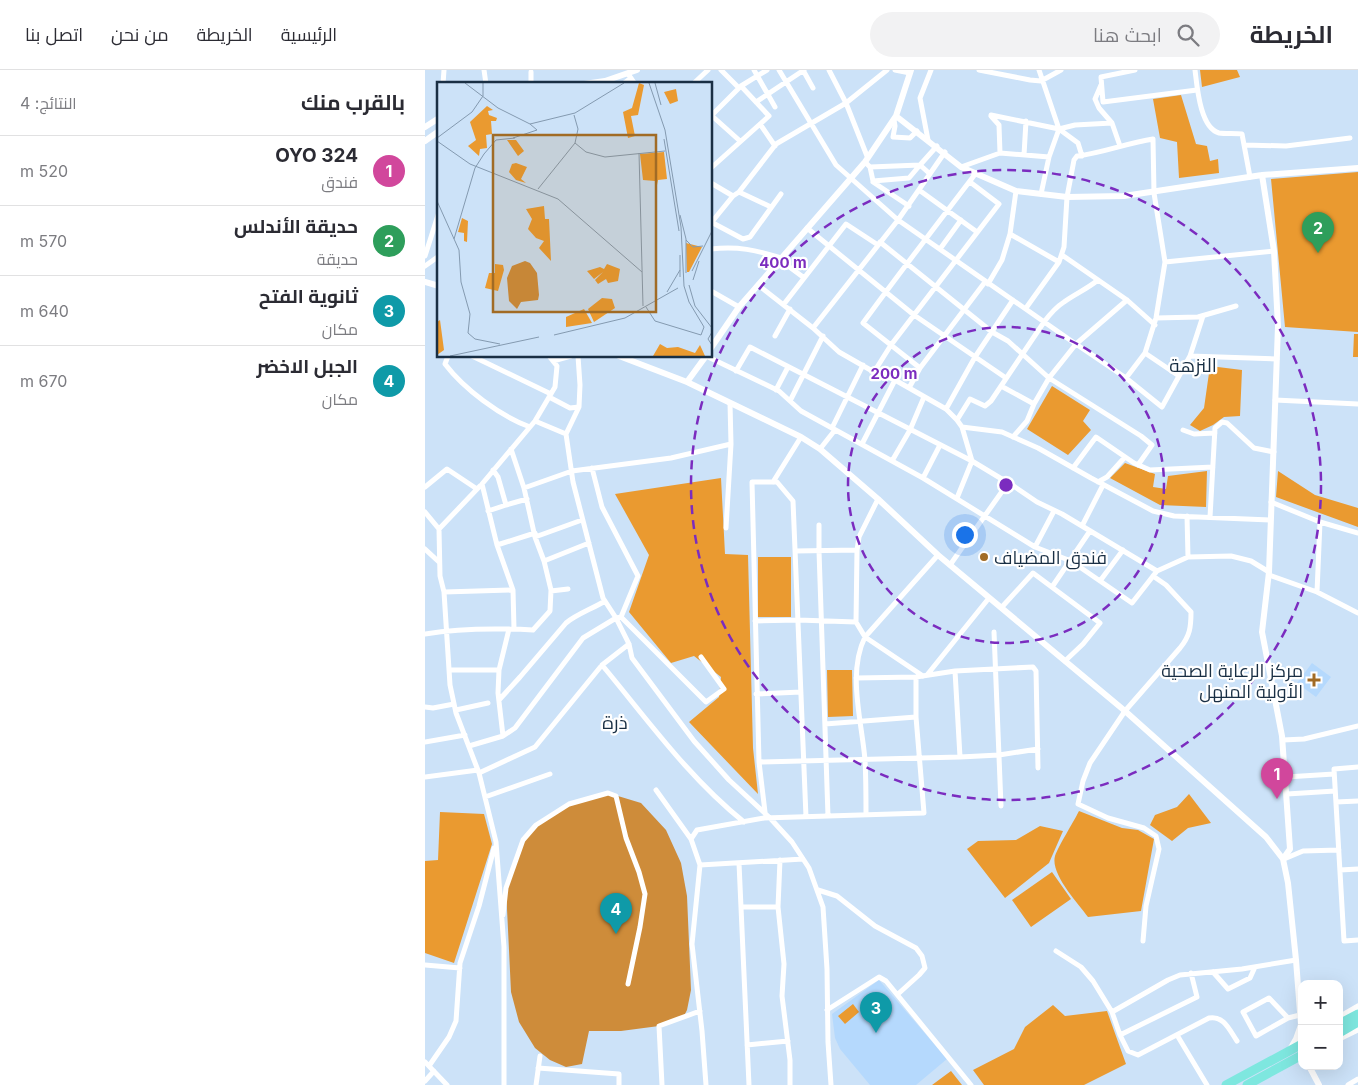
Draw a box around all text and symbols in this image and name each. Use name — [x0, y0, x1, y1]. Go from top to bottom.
search box — [870, 12, 1220, 57]
text: الخريطة — [1250, 20, 1333, 49]
icon: search — [1174, 21, 1202, 49]
text: اتصل بنا — [25, 24, 83, 45]
text: من نحن — [111, 24, 169, 45]
text: الخريطة — [197, 24, 253, 45]
text: الرئيسية — [281, 24, 337, 45]
text: ابحث هنا — [1093, 24, 1162, 47]
inset map — [437, 82, 713, 358]
text: بالقرب منك — [301, 90, 405, 115]
text: النتائج: 4 — [20, 93, 77, 113]
text: OYO 324 — [275, 144, 358, 167]
text: 520 m — [20, 161, 68, 181]
text: 1 — [386, 161, 392, 181]
text: فندق — [321, 172, 358, 192]
pin: 2 — [1302, 212, 1334, 253]
text: حديقة الأندلس — [234, 215, 358, 238]
text: 570 m — [20, 231, 67, 251]
text: 2 — [384, 231, 394, 251]
text: حديقة — [317, 249, 358, 269]
text: 400 m — [759, 253, 807, 272]
text: ثانوية الفتح — [259, 285, 358, 308]
text: 640 m — [20, 301, 69, 321]
text: 3 — [384, 301, 394, 321]
text: مكان — [322, 319, 358, 339]
district label: النزهة — [1169, 354, 1217, 377]
text: الجبل الاخضر — [256, 355, 358, 378]
text: 200 m — [871, 364, 917, 383]
text: 670 m — [20, 371, 67, 391]
text: 4 — [384, 371, 394, 391]
text: مكان — [322, 389, 358, 409]
centre of rings — [997, 476, 1015, 494]
your location — [952, 522, 978, 548]
place label: فندق المضياف — [994, 547, 1107, 570]
marker: فندق المضياف — [978, 551, 990, 563]
place label: مركز الرعاية الصحية الأولية المنهل — [1161, 660, 1303, 703]
marker: مركز الرعاية الصحية الأولية المنهل — [1307, 673, 1321, 687]
district label: ذرة — [602, 711, 628, 734]
pin: 1 — [1261, 758, 1293, 799]
pin: 4 — [600, 893, 632, 934]
map controls — [1298, 980, 1343, 1070]
button: + — [1298, 980, 1343, 1025]
pin: 3 — [860, 992, 892, 1033]
button: − — [1298, 1025, 1343, 1070]

